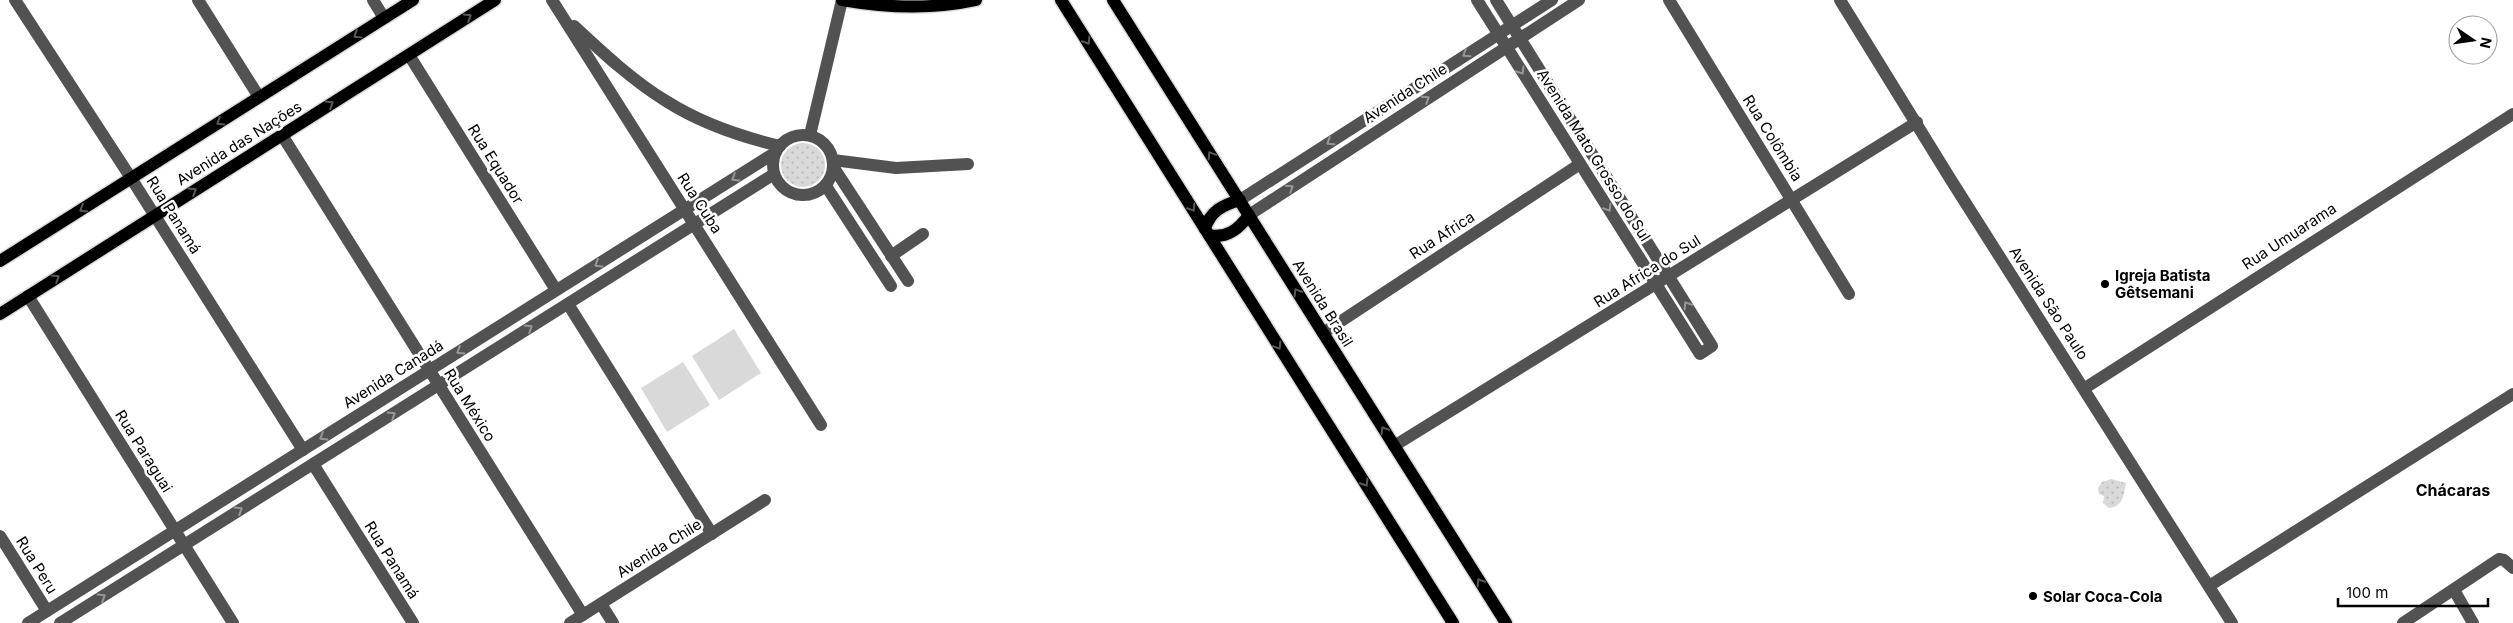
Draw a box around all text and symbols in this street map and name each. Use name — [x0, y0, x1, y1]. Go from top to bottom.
one-way arrow — [462, 14, 471, 24]
north arrow — [2448, 15, 2498, 65]
one-way arrow — [354, 29, 363, 39]
one-way arrow — [1080, 36, 1090, 45]
text: N — [2477, 36, 2496, 50]
one-way arrow — [1462, 48, 1472, 57]
street label: Avenida Chile — [1359, 59, 1451, 127]
one-way arrow — [1515, 65, 1525, 74]
street label: Avenida Mato Grosso do Sul — [1533, 65, 1655, 245]
street label: Rua Colômbia — [1739, 91, 1807, 185]
one-way arrow — [1420, 96, 1429, 105]
street label: Avenida das Nações — [173, 97, 305, 189]
one-way arrow — [325, 101, 334, 111]
one-way arrow — [216, 116, 226, 125]
street label: Rua Equador — [464, 121, 528, 208]
one-way arrow — [1326, 136, 1335, 146]
one-way arrow — [1207, 151, 1217, 160]
street label: Rua Cuba — [673, 169, 727, 237]
one-way arrow — [732, 171, 741, 181]
street label: Rua Panamá — [143, 173, 205, 257]
one-way arrow — [1284, 185, 1293, 194]
one-way arrow — [188, 188, 197, 198]
street label: Rua Umuarama — [2238, 199, 2340, 273]
one-way arrow — [79, 202, 88, 212]
one-way arrow — [1186, 203, 1196, 212]
one-way arrow — [1602, 203, 1611, 212]
street label: Rua Africa — [1406, 207, 1478, 263]
street label: Rua Africa do Sul — [1590, 230, 1704, 312]
street label: Avenida São Paulo — [2005, 243, 2093, 363]
street label: Avenida Brasil — [1289, 256, 1357, 350]
one-way arrow — [594, 258, 603, 268]
place label: Igreja Batista Gêtsemani — [2115, 266, 2211, 302]
one-way arrow — [51, 275, 60, 285]
marker: Igreja Batista Gêtsemani — [2099, 278, 2111, 290]
one-way arrow — [1294, 289, 1304, 298]
one-way arrow — [1683, 301, 1693, 310]
one-way arrow — [524, 325, 533, 334]
street label: Avenida Canadá — [339, 336, 447, 412]
one-way arrow — [1272, 340, 1282, 349]
one-way arrow — [457, 344, 466, 354]
street label: Rua México — [440, 365, 500, 445]
street label: Rua Paraguai — [111, 406, 177, 496]
one-way arrow — [386, 411, 395, 421]
one-way arrow — [1380, 426, 1390, 435]
one-way arrow — [319, 431, 328, 441]
one-way arrow — [1359, 478, 1368, 487]
district label: Chácaras — [2416, 480, 2490, 500]
one-way arrow — [234, 507, 243, 517]
street label: Avenida Chile — [613, 514, 705, 582]
street label: Rua Panamá — [361, 518, 423, 602]
street label: Rua Peru — [12, 533, 62, 597]
scale bar — [2338, 576, 2488, 608]
one-way arrow — [1477, 578, 1486, 587]
text: 100 m — [2346, 583, 2388, 602]
place label: Solar Coca-Cola — [2043, 587, 2163, 606]
marker: Solar Coca-Cola — [2027, 590, 2039, 602]
one-way arrow — [96, 594, 105, 603]

